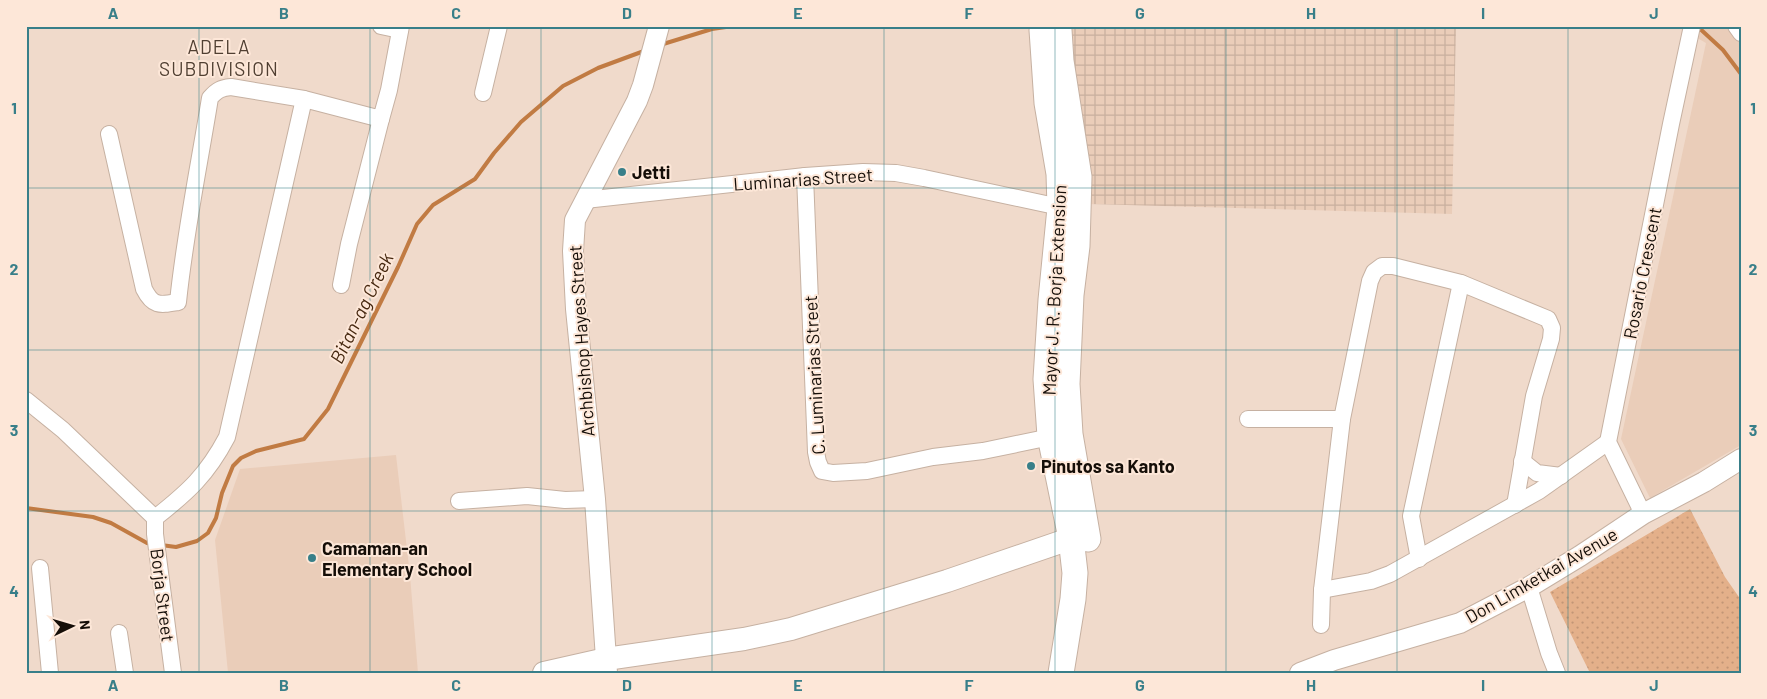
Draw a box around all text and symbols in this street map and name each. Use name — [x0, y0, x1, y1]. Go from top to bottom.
text: A — [108, 3, 119, 22]
text: B — [279, 3, 289, 22]
text: C — [451, 3, 461, 22]
text: D — [622, 3, 632, 22]
text: E — [793, 3, 803, 22]
text: F — [965, 3, 974, 22]
text: G — [1135, 3, 1145, 22]
text: H — [1306, 3, 1316, 22]
text: I — [1481, 3, 1485, 22]
text: J — [1649, 3, 1659, 22]
district label: ADELA SUBDIVISION — [159, 35, 279, 80]
text: 1 — [11, 98, 17, 117]
text: 1 — [1750, 98, 1756, 117]
place label: Jetti — [632, 161, 670, 183]
street label: Luminarias Street — [732, 163, 874, 195]
marker: Jetti — [616, 166, 628, 178]
street label: Mayor J. R. Borja Extension — [1037, 184, 1071, 396]
street label: Rosario Crescent — [1618, 205, 1666, 341]
street label: Archbishop Hayes Street — [563, 244, 599, 438]
water label: Bitan-ag Creek — [324, 248, 398, 367]
text: 2 — [10, 259, 19, 278]
text: 2 — [1749, 259, 1758, 278]
street label: C. Luminarias Street — [799, 295, 829, 455]
text: 3 — [10, 420, 18, 439]
text: 3 — [1749, 420, 1757, 439]
place label: Pinutos sa Kanto — [1041, 455, 1175, 477]
marker: Pinutos sa Kanto — [1025, 460, 1037, 472]
street label: Don Limketkai Avenue — [1461, 522, 1621, 628]
place label: Camaman-an Elementary School — [322, 537, 472, 580]
street label: Borja Street — [146, 547, 180, 643]
marker: Camaman-an Elementary School — [306, 552, 318, 564]
text: 4 — [9, 581, 19, 600]
text: 4 — [1748, 581, 1758, 600]
north arrow — [48, 602, 98, 652]
text: N — [77, 619, 94, 630]
text: A — [108, 675, 119, 694]
text: B — [279, 675, 289, 694]
text: C — [451, 675, 461, 694]
text: D — [622, 675, 632, 694]
text: E — [793, 675, 803, 694]
text: F — [965, 675, 974, 694]
text: G — [1135, 675, 1145, 694]
text: H — [1306, 675, 1316, 694]
text: I — [1481, 675, 1485, 694]
text: J — [1649, 675, 1659, 694]

